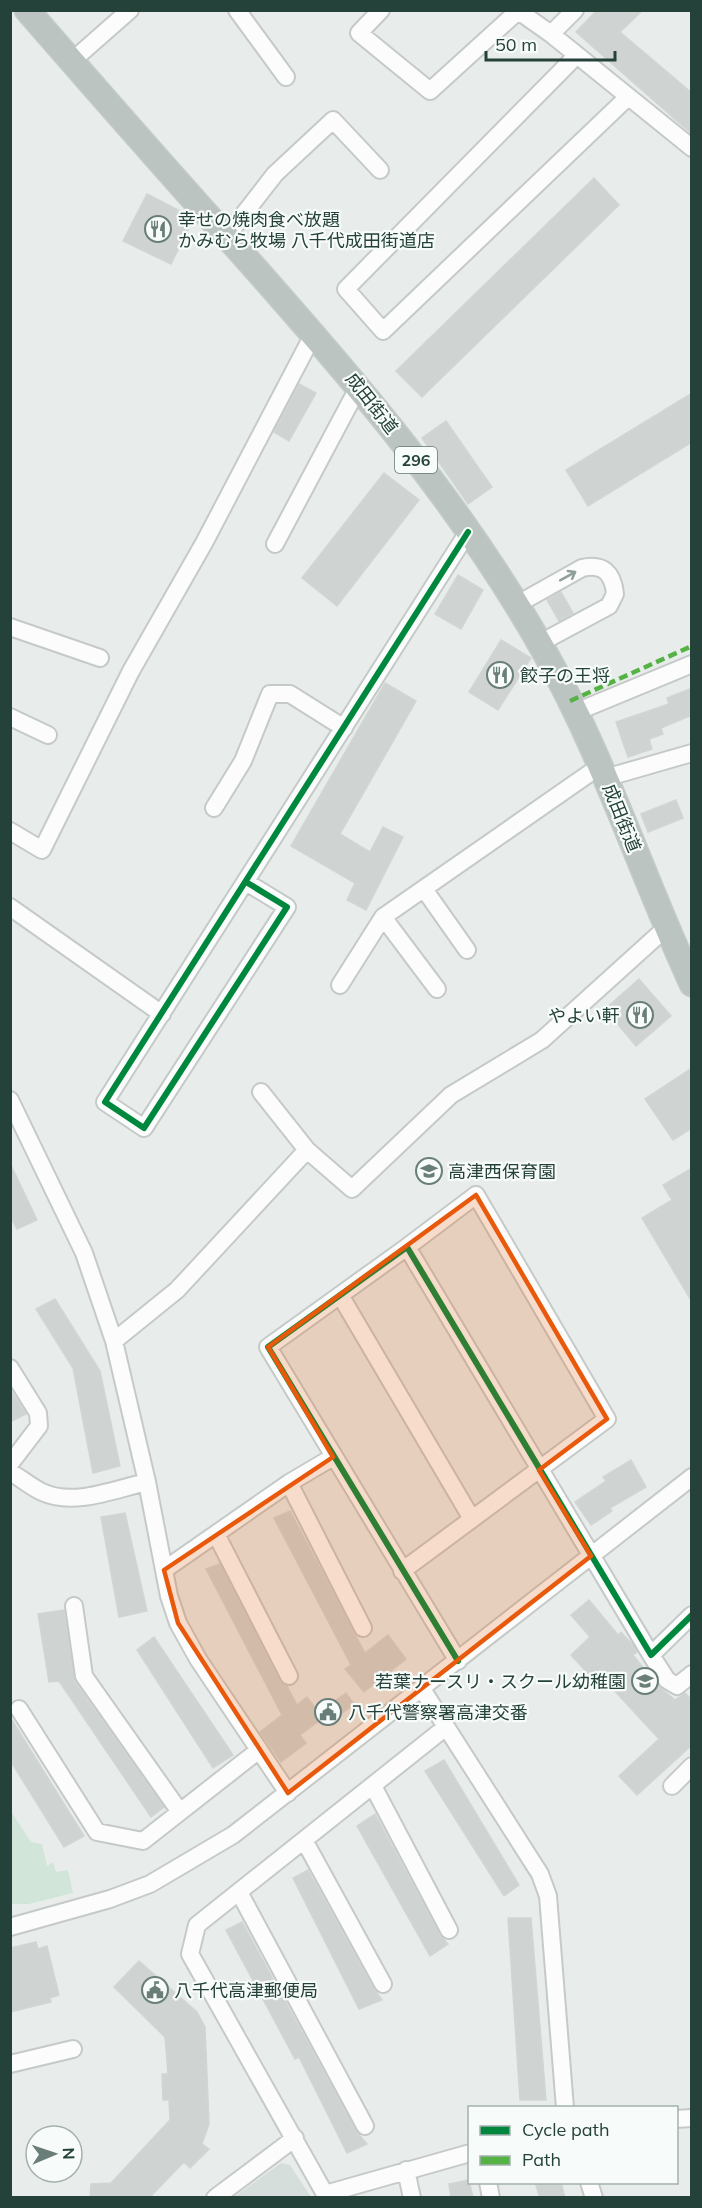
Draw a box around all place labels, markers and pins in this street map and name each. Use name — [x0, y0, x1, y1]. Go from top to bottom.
place label: 幸せの焼肉食べ放題 かみむら牧場 八千代成田街道店 — [178, 208, 435, 252]
restaurant icon: 幸せの焼肉食べ放題 かみむら牧場 八千代成田街道店 — [143, 214, 173, 244]
restaurant icon: 餃子の王将 — [485, 660, 515, 690]
place label: 餃子の王将 — [520, 664, 610, 687]
restaurant icon: やよい軒 — [625, 1000, 655, 1030]
place label: やよい軒 — [548, 1004, 620, 1027]
school or university icon: 高津西保育園 — [414, 1156, 444, 1186]
place label: 高津西保育園 — [448, 1160, 556, 1183]
school or university icon: 若葉ナースリ・スクール幼稚園 — [630, 1666, 660, 1696]
place label: 若葉ナースリ・スクール幼稚園 — [375, 1670, 626, 1693]
public building icon: 八千代警察署高津交番 — [313, 1697, 343, 1727]
place label: 八千代警察署高津交番 — [348, 1701, 528, 1724]
public building icon: 八千代高津郵便局 — [140, 1975, 170, 2005]
place label: 八千代高津郵便局 — [174, 1979, 318, 2002]

